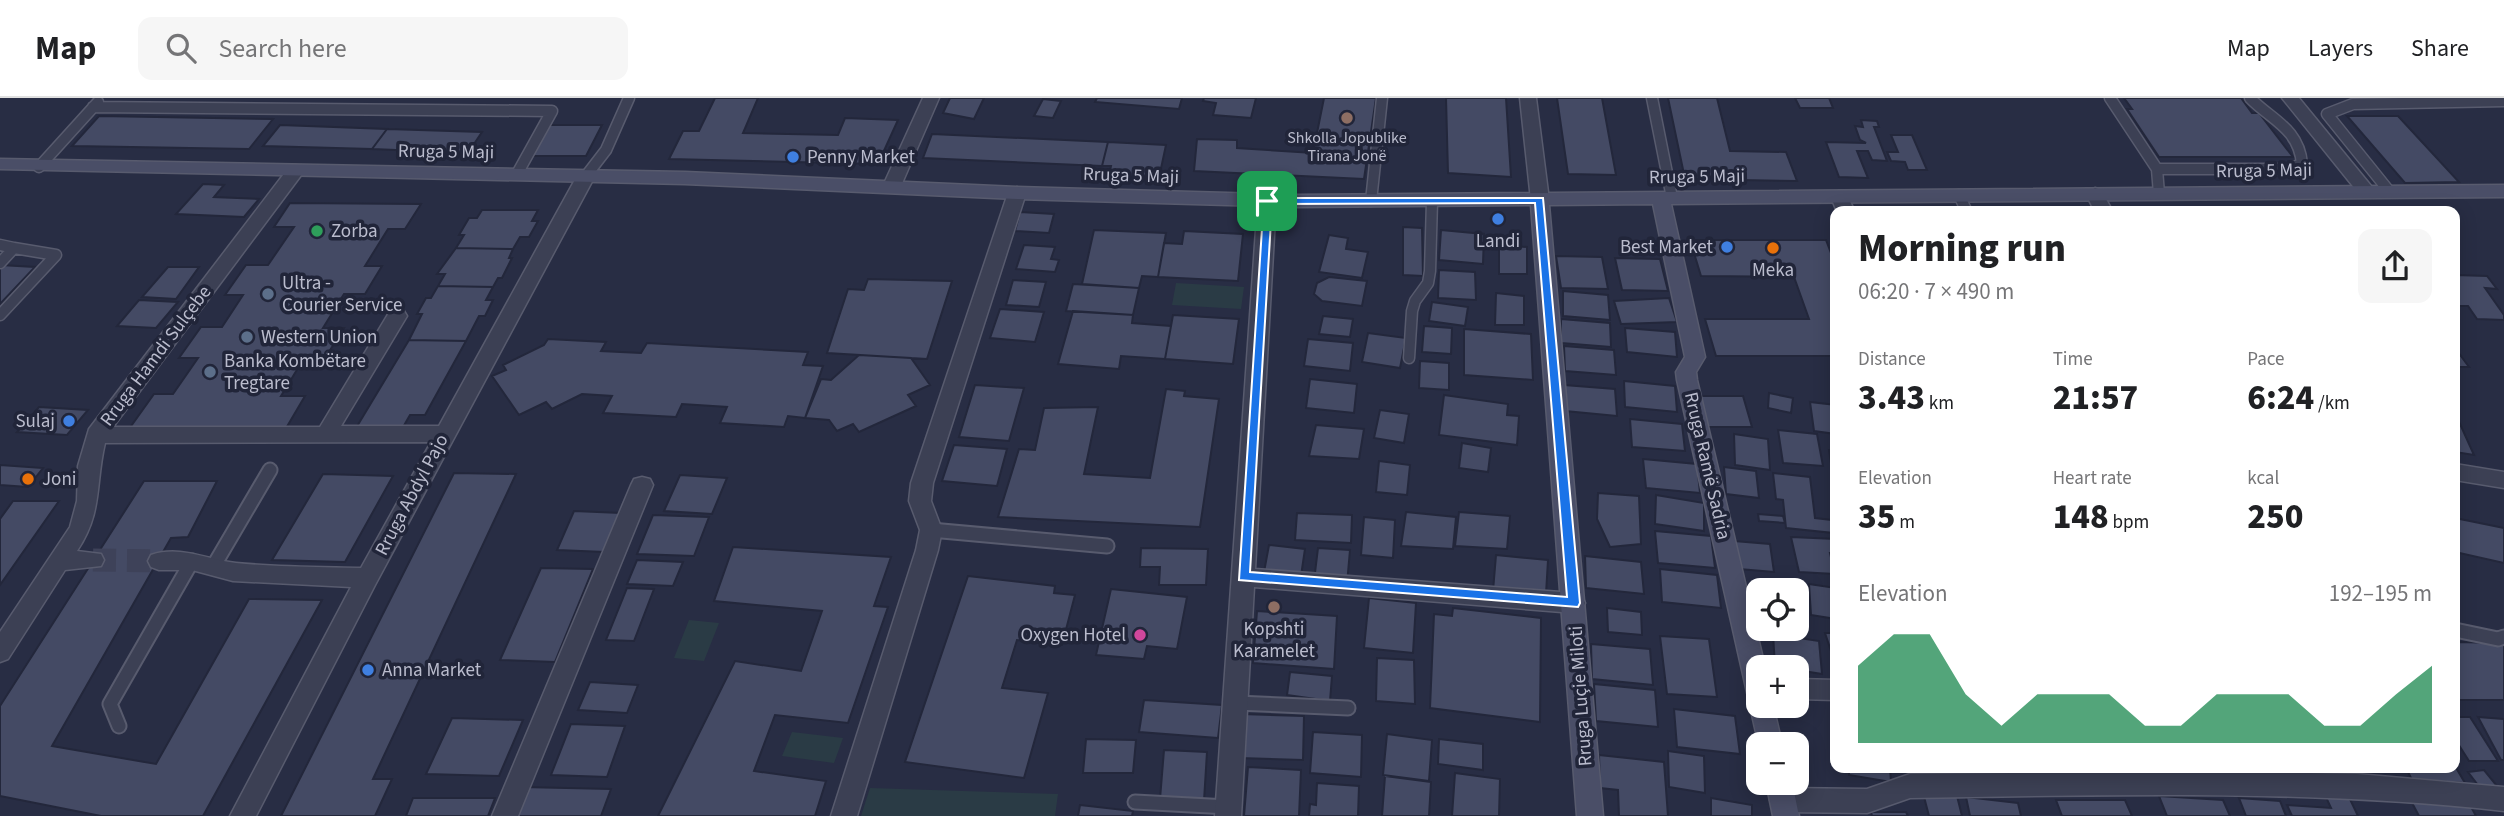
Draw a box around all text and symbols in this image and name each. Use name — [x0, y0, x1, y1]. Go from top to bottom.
search box — [138, 17, 628, 80]
text: Map — [35, 25, 96, 72]
icon: search — [162, 29, 200, 67]
text: Search here — [218, 30, 347, 67]
text: Map — [2227, 31, 2270, 66]
text: Layers — [2308, 31, 2373, 66]
text: Share — [2411, 31, 2469, 66]
marker: Shkolla Jopublike Tirana Jonë — [1339, 110, 1355, 126]
place label: Shkolla Jopublike Tirana Jonë — [1287, 127, 1407, 167]
street label: Rruga 5 Maji — [398, 138, 494, 166]
place label: Penny Market — [807, 144, 915, 171]
marker: Penny Market — [785, 149, 801, 165]
street label: Rruga 5 Maji — [2216, 157, 2312, 185]
street label: Rruga 5 Maji — [1082, 161, 1180, 191]
street label: Rruga 5 Maji — [1649, 163, 1745, 191]
pin — [1237, 171, 1297, 231]
icon: arrive — [1248, 182, 1286, 220]
marker: Landi — [1490, 211, 1506, 227]
place label: Zorba — [331, 218, 378, 245]
text: Morning run — [1858, 222, 2066, 276]
marker: Zorba — [309, 223, 325, 239]
place label: Landi — [1476, 228, 1520, 255]
button: share — [2358, 229, 2432, 303]
place label: Best Market — [1620, 234, 1714, 261]
marker: Best Market — [1719, 239, 1735, 255]
marker: Meka — [1765, 240, 1781, 256]
place label: Meka — [1752, 257, 1794, 284]
place label: Ultra - Courier Service — [282, 270, 402, 319]
text: 06:20 · 7 × 490 m — [1858, 275, 2014, 308]
street label: Rruga Hamdi Sulçebe — [94, 280, 218, 432]
marker: Ultra - Courier Service — [260, 286, 276, 302]
place label: Western Union — [261, 324, 377, 351]
marker: Western Union — [239, 329, 255, 345]
text: Distance — [1858, 346, 1926, 373]
text: Time — [2053, 346, 2093, 373]
text: Pace — [2247, 346, 2285, 373]
place label: Banka Kombëtare Tregtare — [224, 348, 366, 397]
marker: Banka Kombëtare Tregtare — [202, 364, 218, 380]
text: 3.43 — [1858, 373, 1925, 423]
text: 21:57 — [2053, 373, 2138, 423]
text: 6:24 — [2247, 373, 2314, 423]
street label: Rruga Ramë Sadria — [1677, 389, 1737, 543]
text: km — [1925, 390, 1954, 417]
text: /km — [2314, 390, 2350, 417]
place label: Sulaj — [15, 408, 55, 435]
marker: Sulaj — [61, 413, 77, 429]
street label: Rruga Abdyl Pajo — [369, 430, 455, 560]
text: Elevation — [1858, 465, 1932, 492]
text: Heart rate — [2053, 465, 2132, 492]
text: kcal — [2247, 465, 2279, 492]
place label: Joni — [42, 466, 76, 493]
marker: Joni — [20, 471, 36, 487]
text: 35 — [1858, 492, 1895, 542]
text: 148 — [2053, 492, 2109, 542]
text: 250 — [2247, 492, 2303, 542]
text: m — [1895, 509, 1915, 536]
text: bpm — [2109, 509, 2149, 536]
text: Elevation — [1858, 577, 1948, 610]
text: 192–195 m — [2329, 577, 2432, 610]
map controls — [1746, 578, 1809, 795]
button: locate — [1746, 578, 1809, 641]
marker: Kopshti Karamelet — [1266, 599, 1282, 615]
place label: Kopshti Karamelet — [1233, 616, 1316, 665]
place label: Oxygen Hotel — [1021, 622, 1126, 649]
street label: Rruga Luçie Miloti — [1563, 625, 1599, 767]
marker: Oxygen Hotel — [1132, 627, 1148, 643]
button: + — [1746, 655, 1809, 718]
place label: Anna Market — [382, 657, 482, 684]
marker: Anna Market — [360, 662, 376, 678]
button: − — [1746, 732, 1809, 795]

